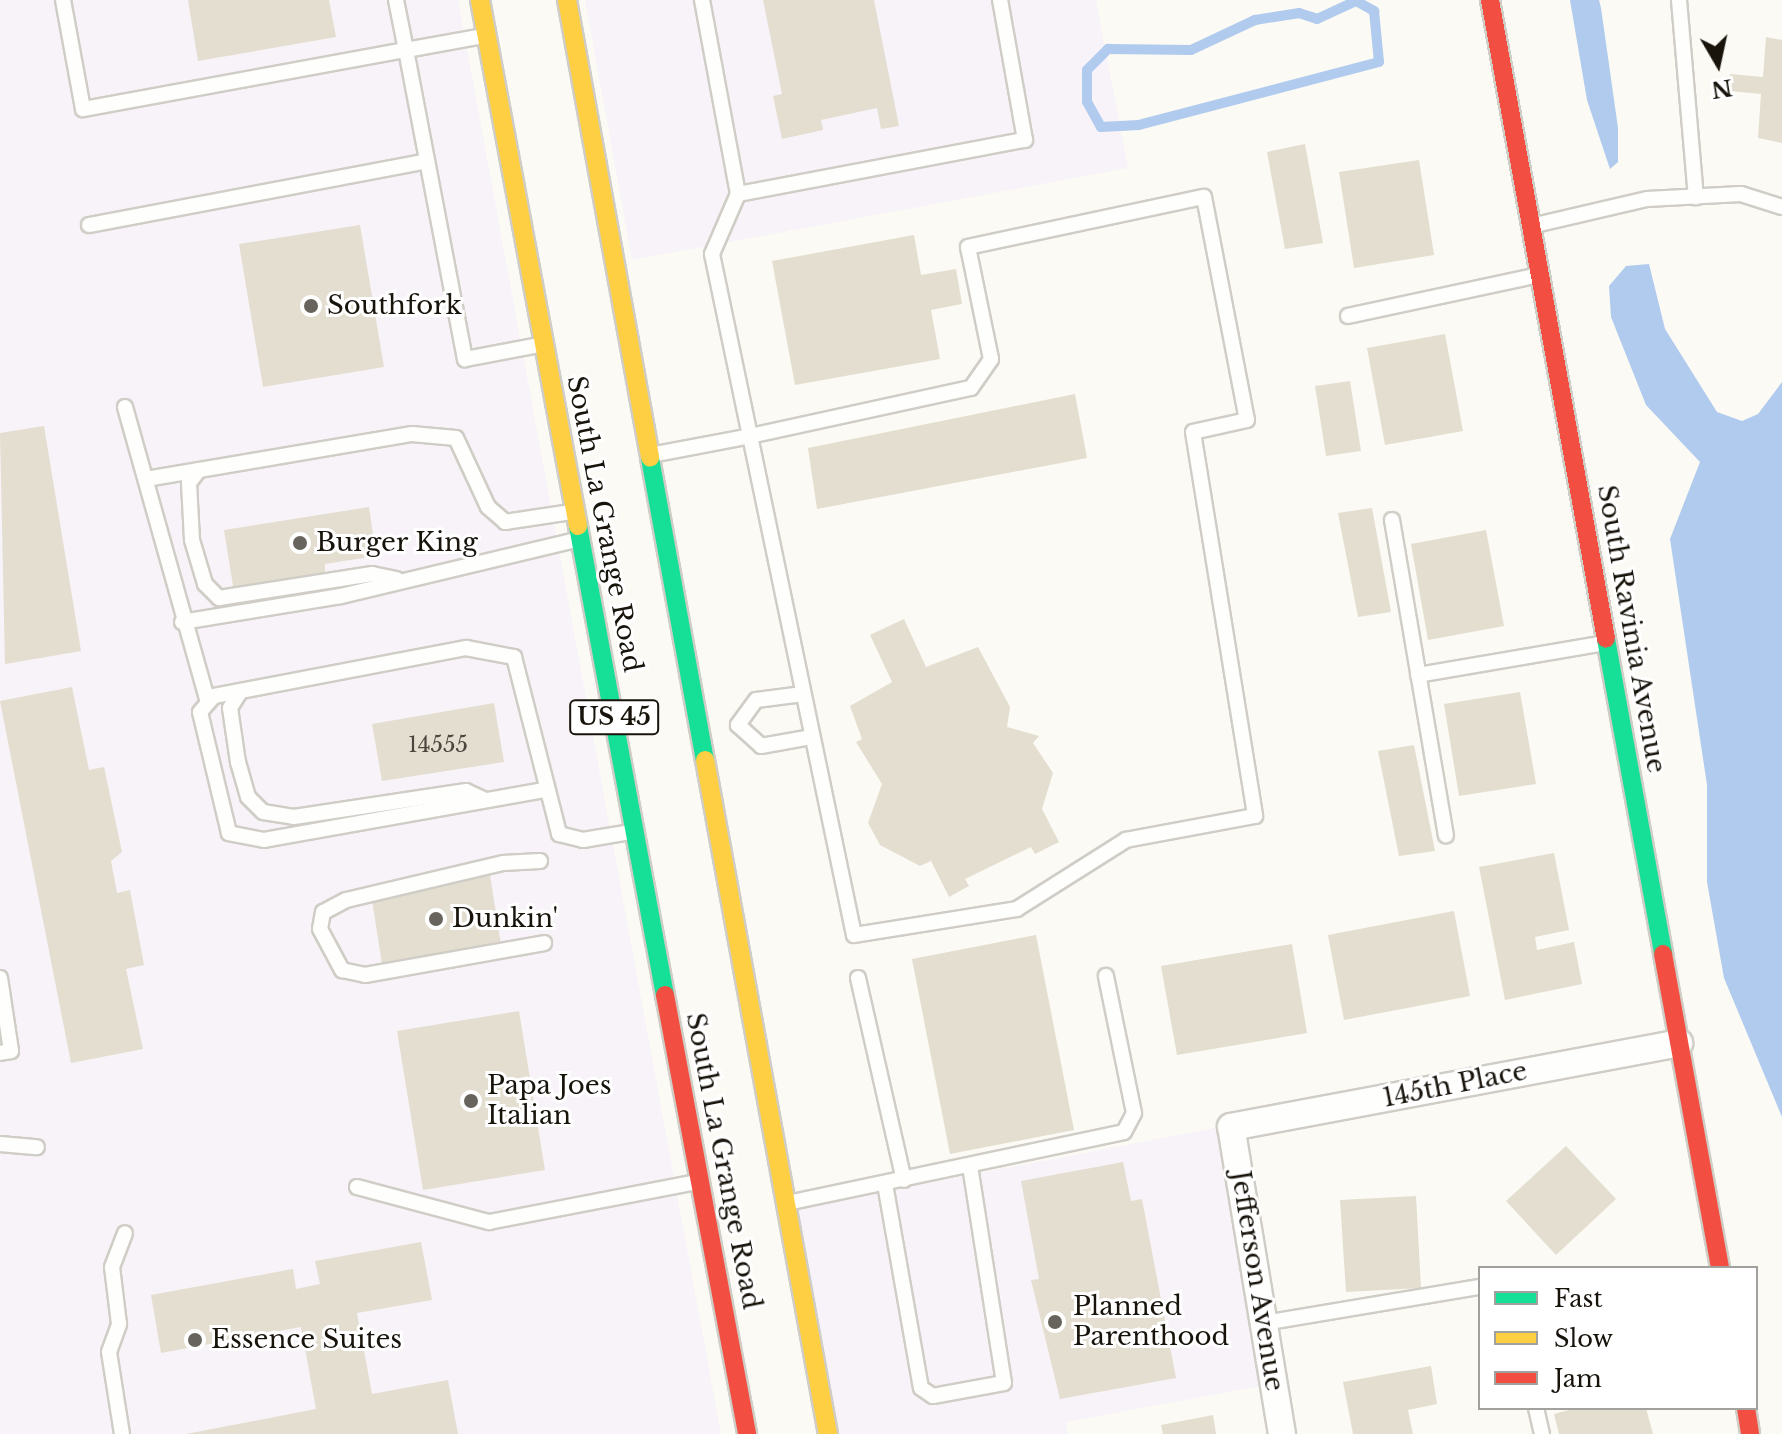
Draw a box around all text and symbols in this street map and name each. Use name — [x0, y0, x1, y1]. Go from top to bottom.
north arrow — [1678, 24, 1758, 104]
text: N — [1710, 73, 1734, 103]
place label: Southfork — [327, 290, 462, 322]
marker: Southfork — [302, 297, 320, 315]
street label: South La Grange Road — [560, 373, 648, 675]
street label: South Ravinia Avenue — [1590, 482, 1672, 776]
place label: Burger King — [316, 527, 478, 559]
marker: Burger King — [291, 534, 309, 552]
road number: US 45 — [568, 697, 660, 737]
house number: 14555 — [408, 732, 468, 758]
place label: Dunkin' — [452, 903, 558, 935]
marker: Dunkin' — [427, 910, 445, 928]
street label: South La Grange Road — [679, 1010, 767, 1312]
street label: 145th Place — [1380, 1056, 1530, 1114]
place label: Papa Joes Italian — [487, 1070, 612, 1132]
marker: Papa Joes Italian — [462, 1092, 480, 1110]
street label: Jefferson Avenue — [1224, 1168, 1290, 1394]
legend — [1478, 1266, 1758, 1410]
text: Fast — [1554, 1284, 1602, 1313]
place label: Planned Parenthood — [1073, 1291, 1229, 1352]
marker: Planned Parenthood — [1044, 1311, 1066, 1333]
place label: Essence Suites — [211, 1324, 402, 1356]
text: Slow — [1554, 1324, 1613, 1353]
marker: Essence Suites — [186, 1331, 204, 1349]
text: Jam — [1554, 1364, 1602, 1393]

